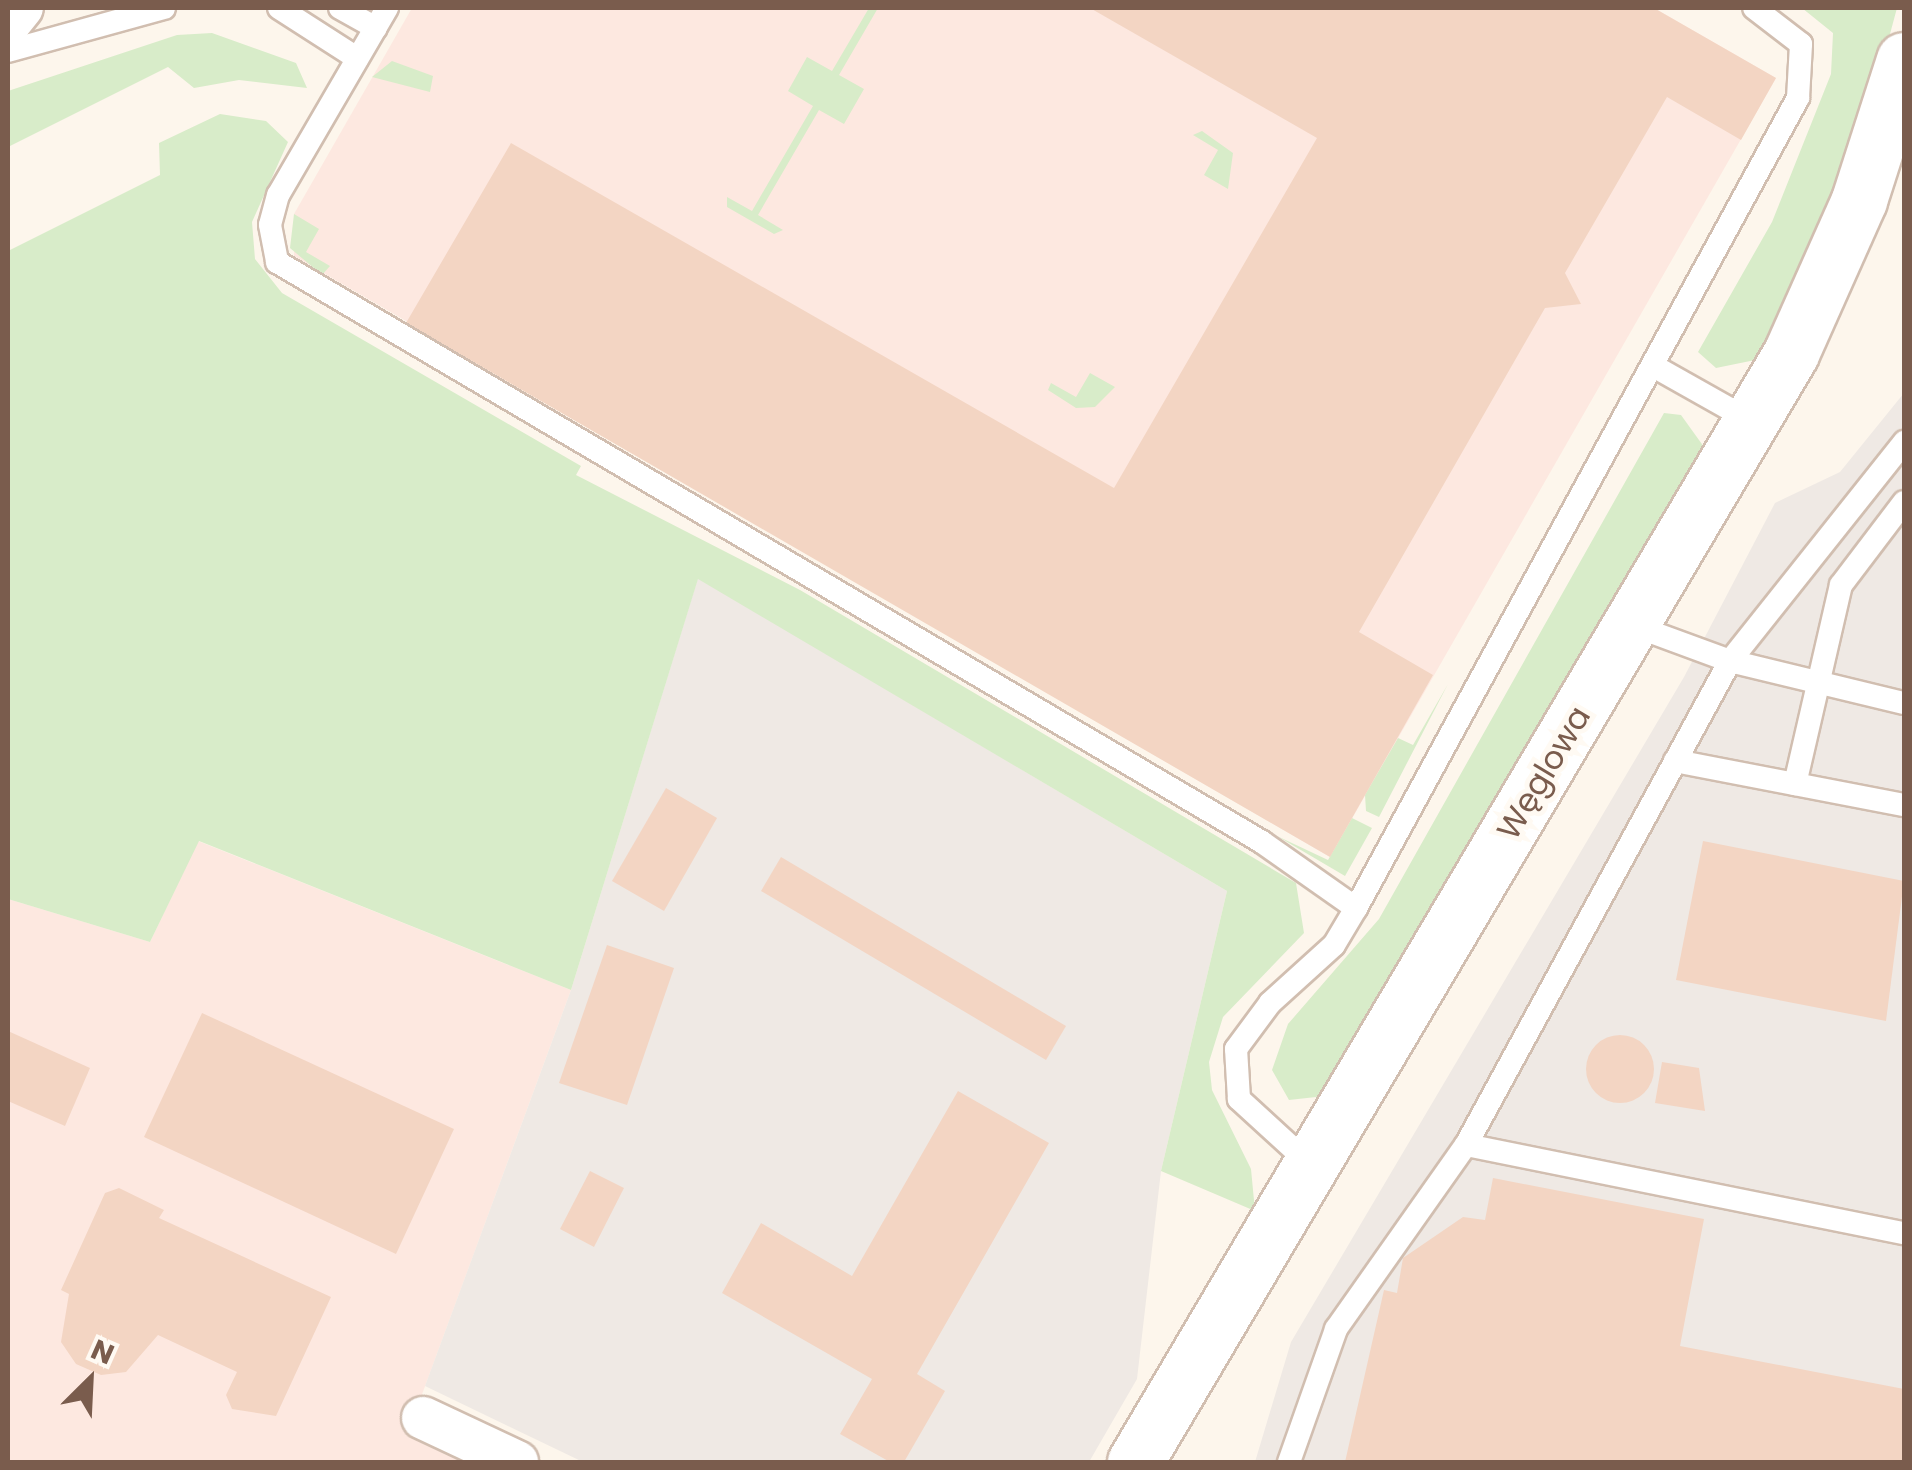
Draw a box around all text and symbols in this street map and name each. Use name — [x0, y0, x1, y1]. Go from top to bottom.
street label: Węglowa — [1489, 699, 1599, 847]
north arrow — [40, 1330, 140, 1430]
text: N — [85, 1330, 120, 1374]

